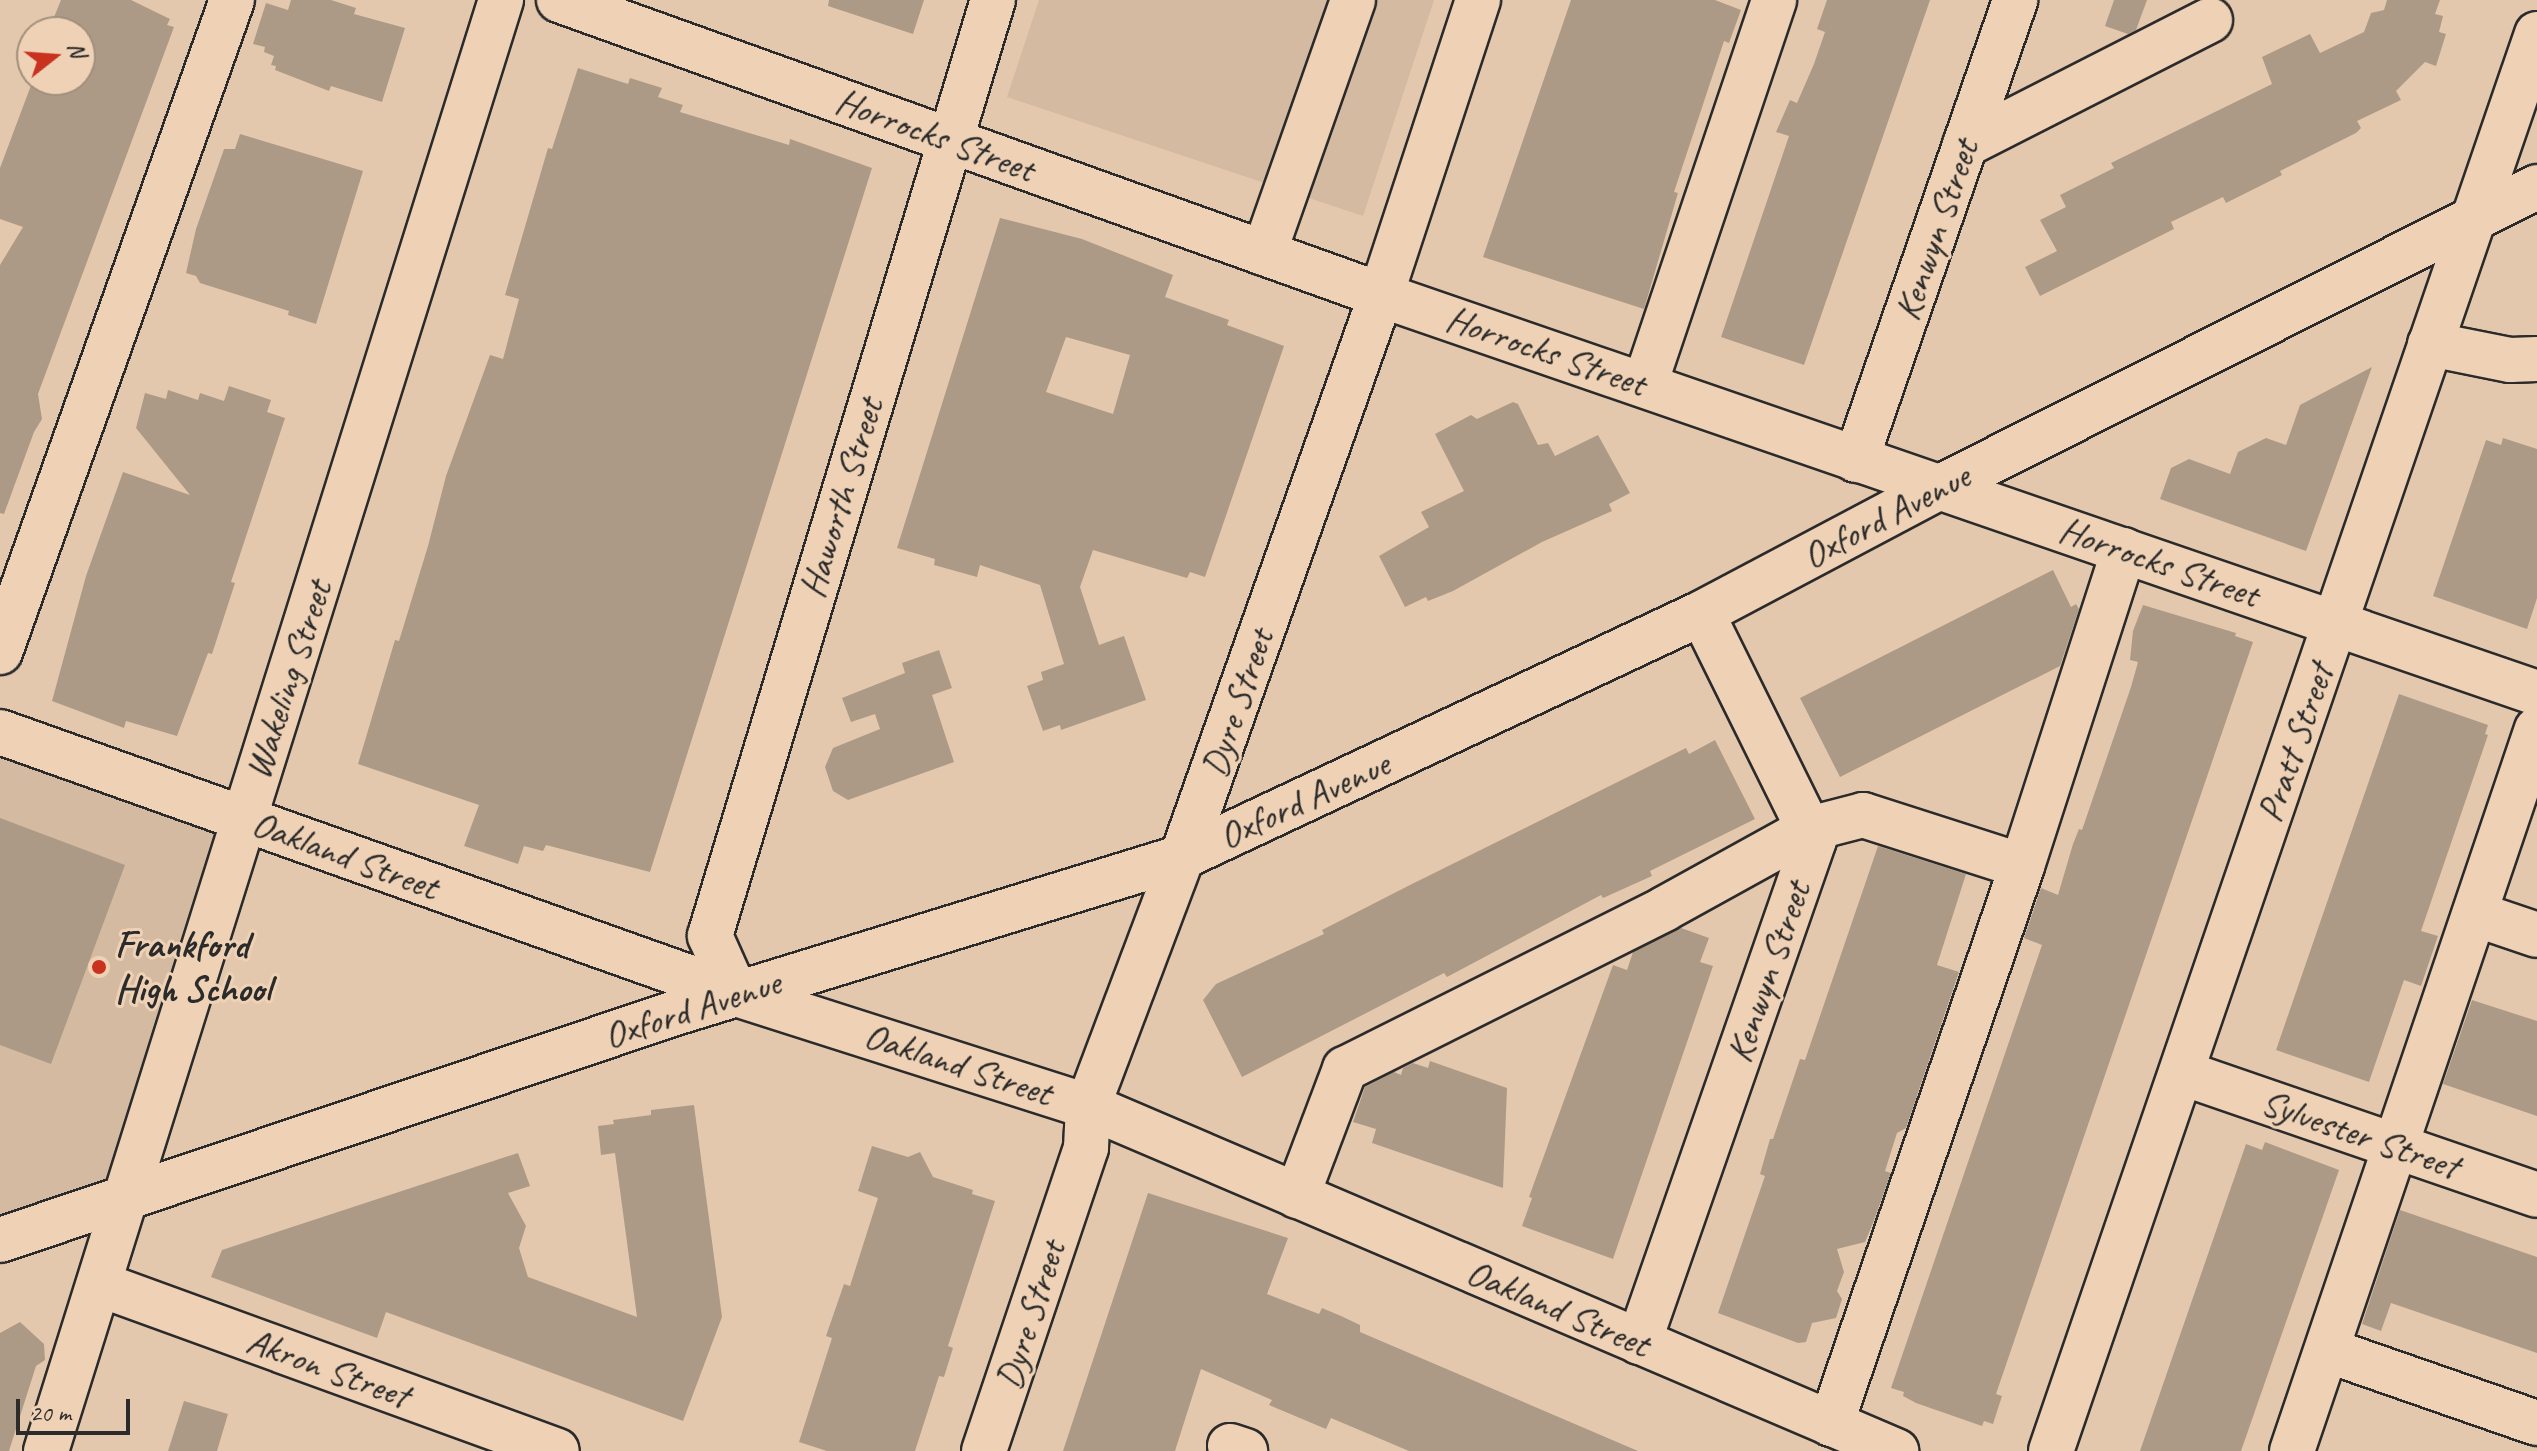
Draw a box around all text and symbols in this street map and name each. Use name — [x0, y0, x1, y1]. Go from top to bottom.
north arrow — [16, 16, 96, 96]
text: N — [62, 39, 92, 60]
street label: Horrocks Street — [829, 78, 1041, 192]
street label: Kenwyn Street — [1884, 133, 1988, 327]
street label: Horrocks Street — [1440, 295, 1652, 407]
street label: Haworth Street — [789, 393, 893, 603]
street label: Oxford Avenue — [1795, 453, 1977, 579]
street label: Horrocks Street — [2053, 506, 2265, 618]
street label: Wakeling Street — [234, 575, 342, 785]
street label: Dyre Street — [1190, 623, 1284, 783]
street label: Pratt Street — [2247, 658, 2343, 828]
street label: Oxford Avenue — [1212, 741, 1396, 859]
street label: Oakland Street — [246, 800, 444, 910]
street label: Kenwyn Street — [1716, 875, 1820, 1069]
place label: Frankford High School — [115, 922, 269, 1012]
marker: Frankford High School — [90, 958, 108, 976]
street label: Oxford Avenue — [598, 959, 786, 1059]
street label: Oakland Street — [858, 1012, 1058, 1116]
street label: Sylvester Street — [2255, 1079, 2465, 1189]
street label: Dyre Street — [985, 1235, 1075, 1395]
street label: Oakland Street — [1459, 1249, 1657, 1367]
street label: Akron Street — [241, 1318, 415, 1418]
scale bar — [20, 1383, 134, 1433]
text: 20 m — [30, 1398, 71, 1428]

